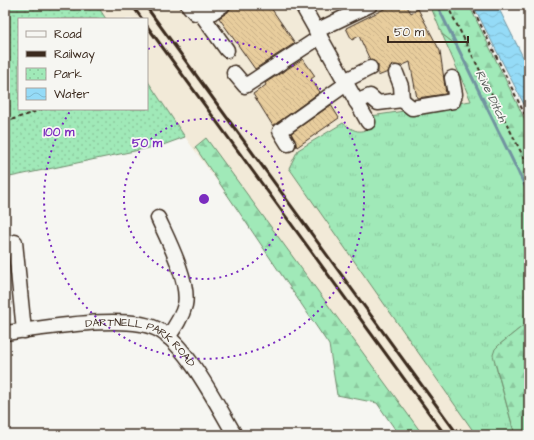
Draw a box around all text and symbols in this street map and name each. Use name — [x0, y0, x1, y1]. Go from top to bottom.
legend — [18, 18, 148, 110]
scale bar — [388, 18, 468, 44]
text: 50 m — [394, 24, 425, 41]
text: Road — [54, 26, 82, 43]
text: Railway — [54, 46, 95, 64]
text: Park — [54, 66, 82, 83]
water label: Rive Ditch — [471, 67, 511, 126]
text: Water — [54, 86, 90, 103]
text: 100 m — [44, 124, 75, 141]
text: 50 m — [132, 135, 163, 152]
centre of rings — [197, 192, 211, 206]
street label: DARTNELL PARK ROAD — [85, 314, 199, 370]

